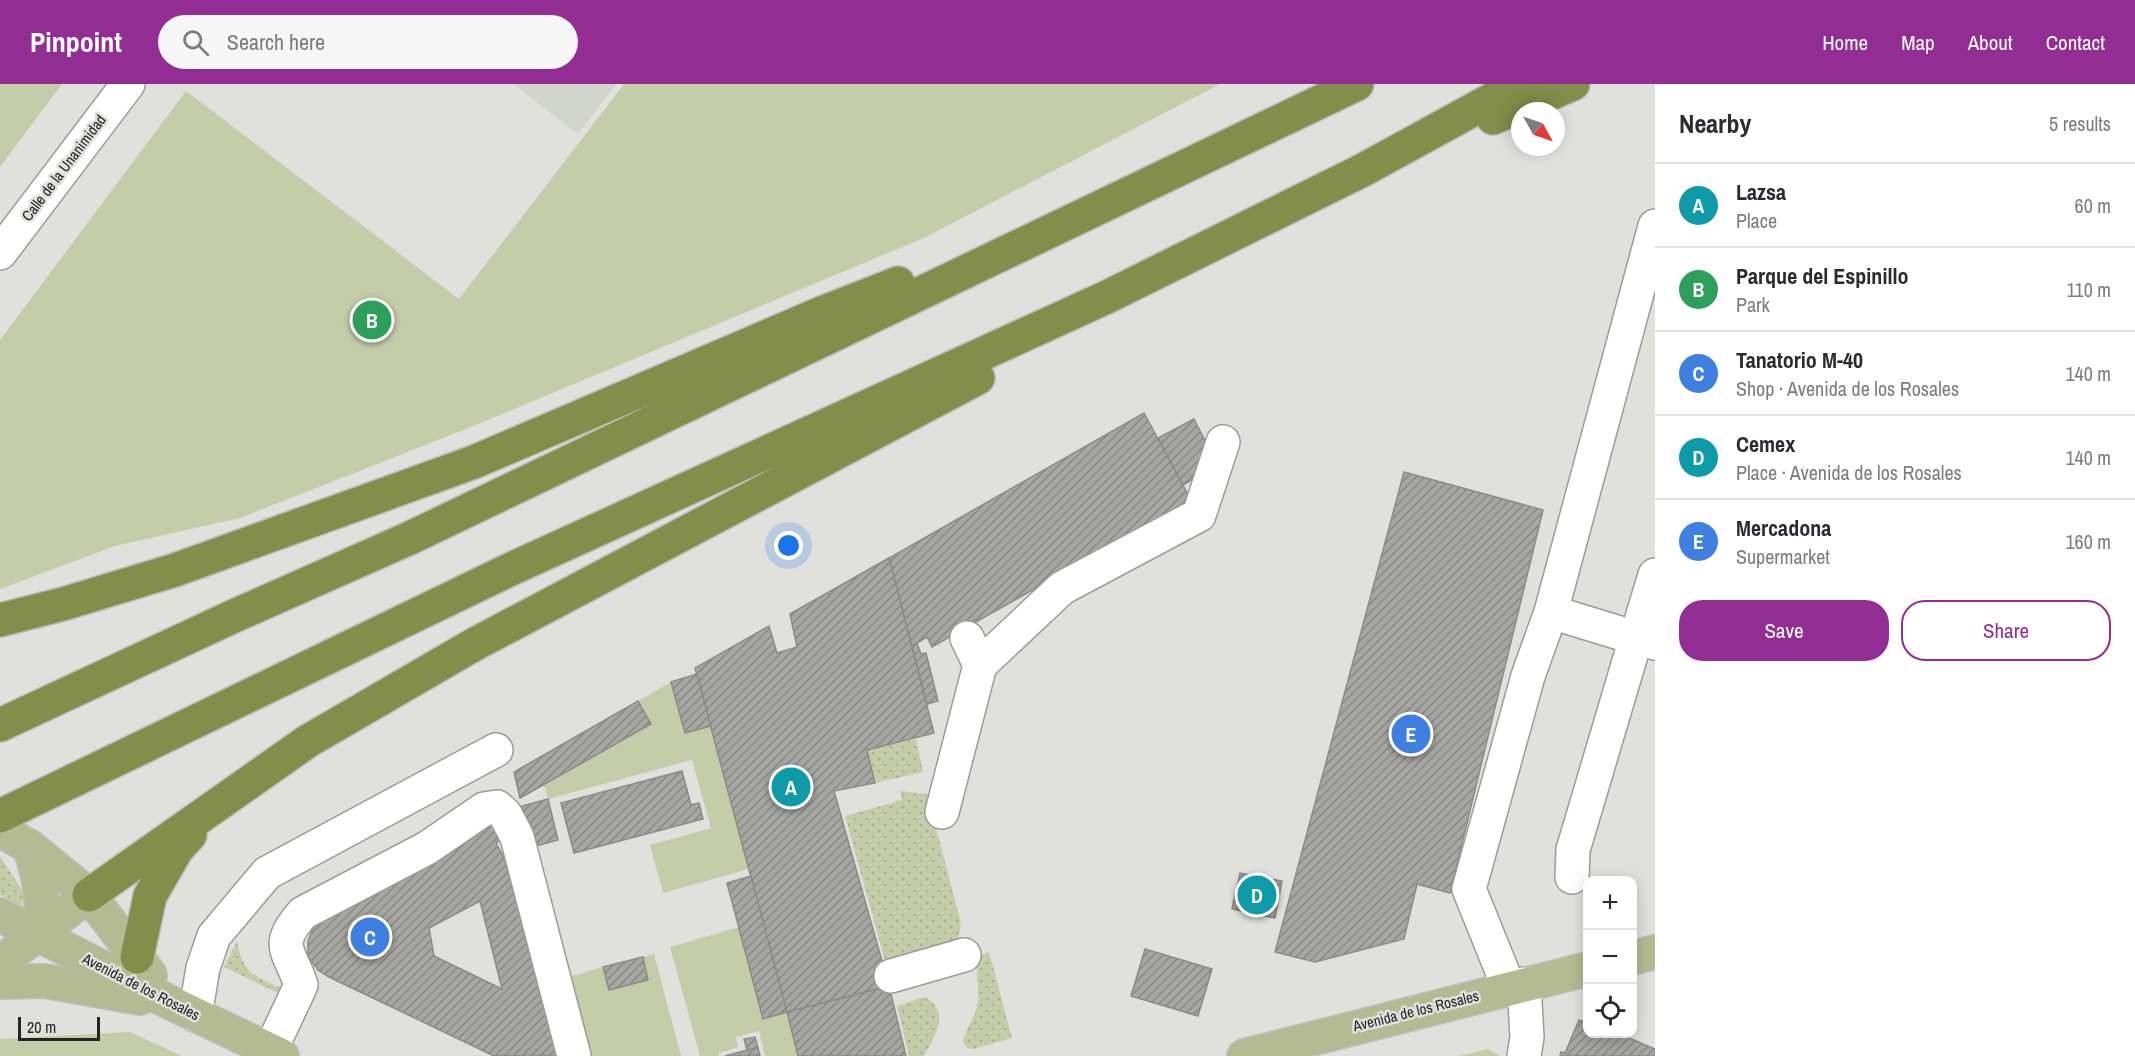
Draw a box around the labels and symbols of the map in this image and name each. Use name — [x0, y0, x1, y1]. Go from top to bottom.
north arrow — [1511, 102, 1565, 156]
street label: Calle de la Unanimidad — [17, 110, 111, 225]
pin: B — [352, 298, 392, 342]
your location — [774, 531, 803, 560]
pin: E — [1392, 712, 1430, 756]
pin: A — [772, 764, 810, 810]
pin: D — [1238, 872, 1276, 918]
pin: C — [350, 914, 389, 960]
street label: Avenida de los Rosales — [78, 947, 203, 1025]
street label: Avenida de los Rosales — [1350, 985, 1481, 1037]
scale bar — [18, 1014, 100, 1042]

